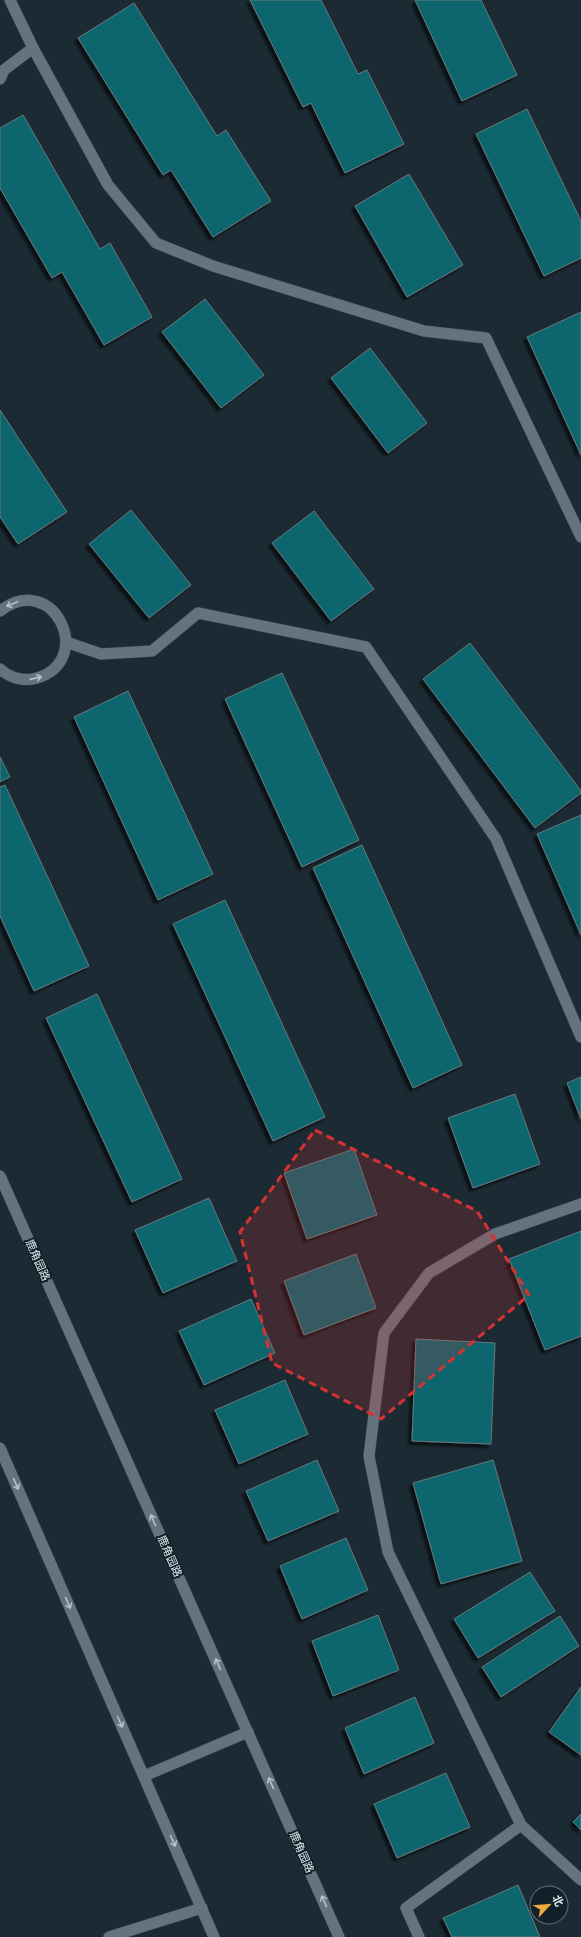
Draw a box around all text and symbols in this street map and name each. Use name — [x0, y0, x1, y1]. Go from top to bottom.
one-way arrow — [6, 601, 18, 609]
one-way arrow — [29, 673, 42, 681]
street label: 鹿角园路 — [22, 1237, 54, 1283]
one-way arrow — [13, 1478, 20, 1490]
one-way arrow — [149, 1514, 156, 1526]
street label: 鹿角园路 — [154, 1533, 186, 1579]
one-way arrow — [65, 1597, 72, 1609]
one-way arrow — [214, 1658, 221, 1670]
one-way arrow — [117, 1716, 125, 1728]
one-way arrow — [266, 1777, 274, 1789]
street label: 鹿角园路 — [286, 1829, 318, 1875]
one-way arrow — [169, 1835, 177, 1847]
north arrow — [529, 1885, 569, 1925]
text: 北 — [548, 1892, 568, 1909]
one-way arrow — [319, 1896, 327, 1908]

